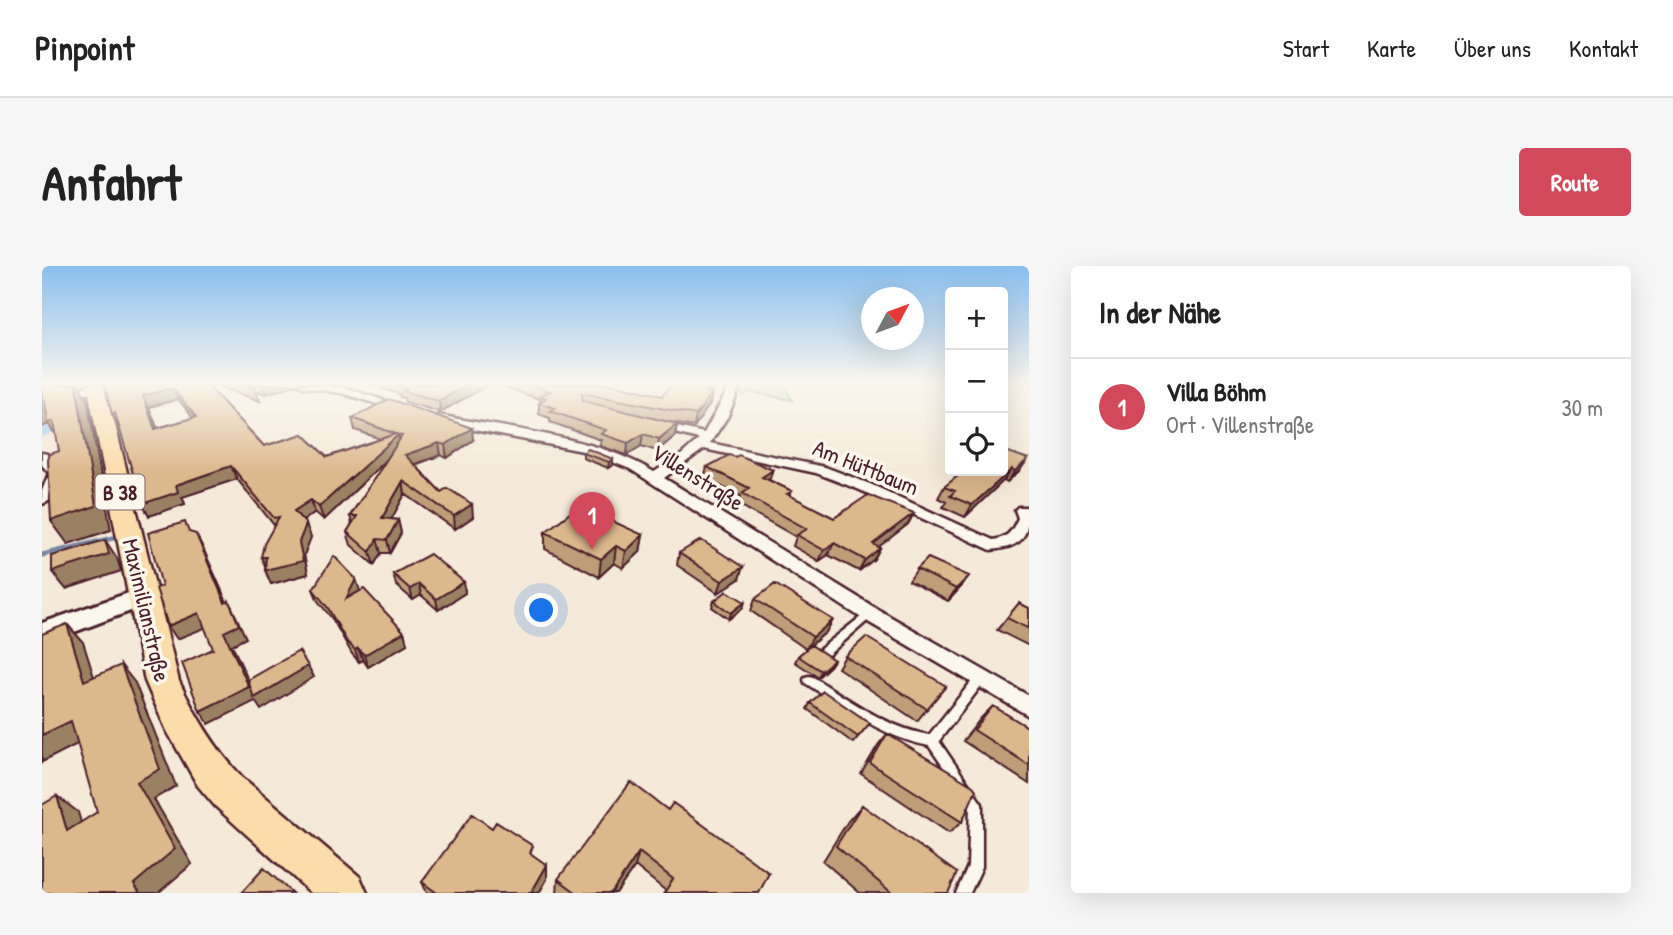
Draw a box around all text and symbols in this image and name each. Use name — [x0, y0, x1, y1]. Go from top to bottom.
text: Pinpoint — [35, 26, 134, 70]
text: Start — [1283, 32, 1329, 64]
text: Karte — [1367, 32, 1416, 64]
text: Über uns — [1454, 32, 1531, 64]
text: Kontakt — [1569, 32, 1638, 64]
button: Route — [1519, 148, 1631, 216]
text: Anfahrt — [42, 149, 181, 215]
north arrow — [861, 287, 924, 350]
map controls — [945, 287, 1008, 476]
button: + — [945, 287, 1008, 350]
text: In der Nähe — [1099, 292, 1221, 332]
button: − — [945, 350, 1008, 413]
text: Villa Böhm — [1166, 374, 1266, 409]
text: 1 — [1118, 392, 1126, 423]
text: 30 m — [1561, 392, 1603, 423]
text: Ort · Villenstraße — [1166, 409, 1314, 440]
button: locate — [945, 413, 1008, 476]
street label: Am Hüttbaum — [809, 432, 923, 502]
street label: Villenstraße — [646, 436, 750, 518]
road number: B 38 — [96, 474, 144, 510]
pin: 1 — [569, 492, 615, 550]
street label: Maximilianstraße — [116, 536, 178, 684]
your location — [524, 593, 558, 627]

